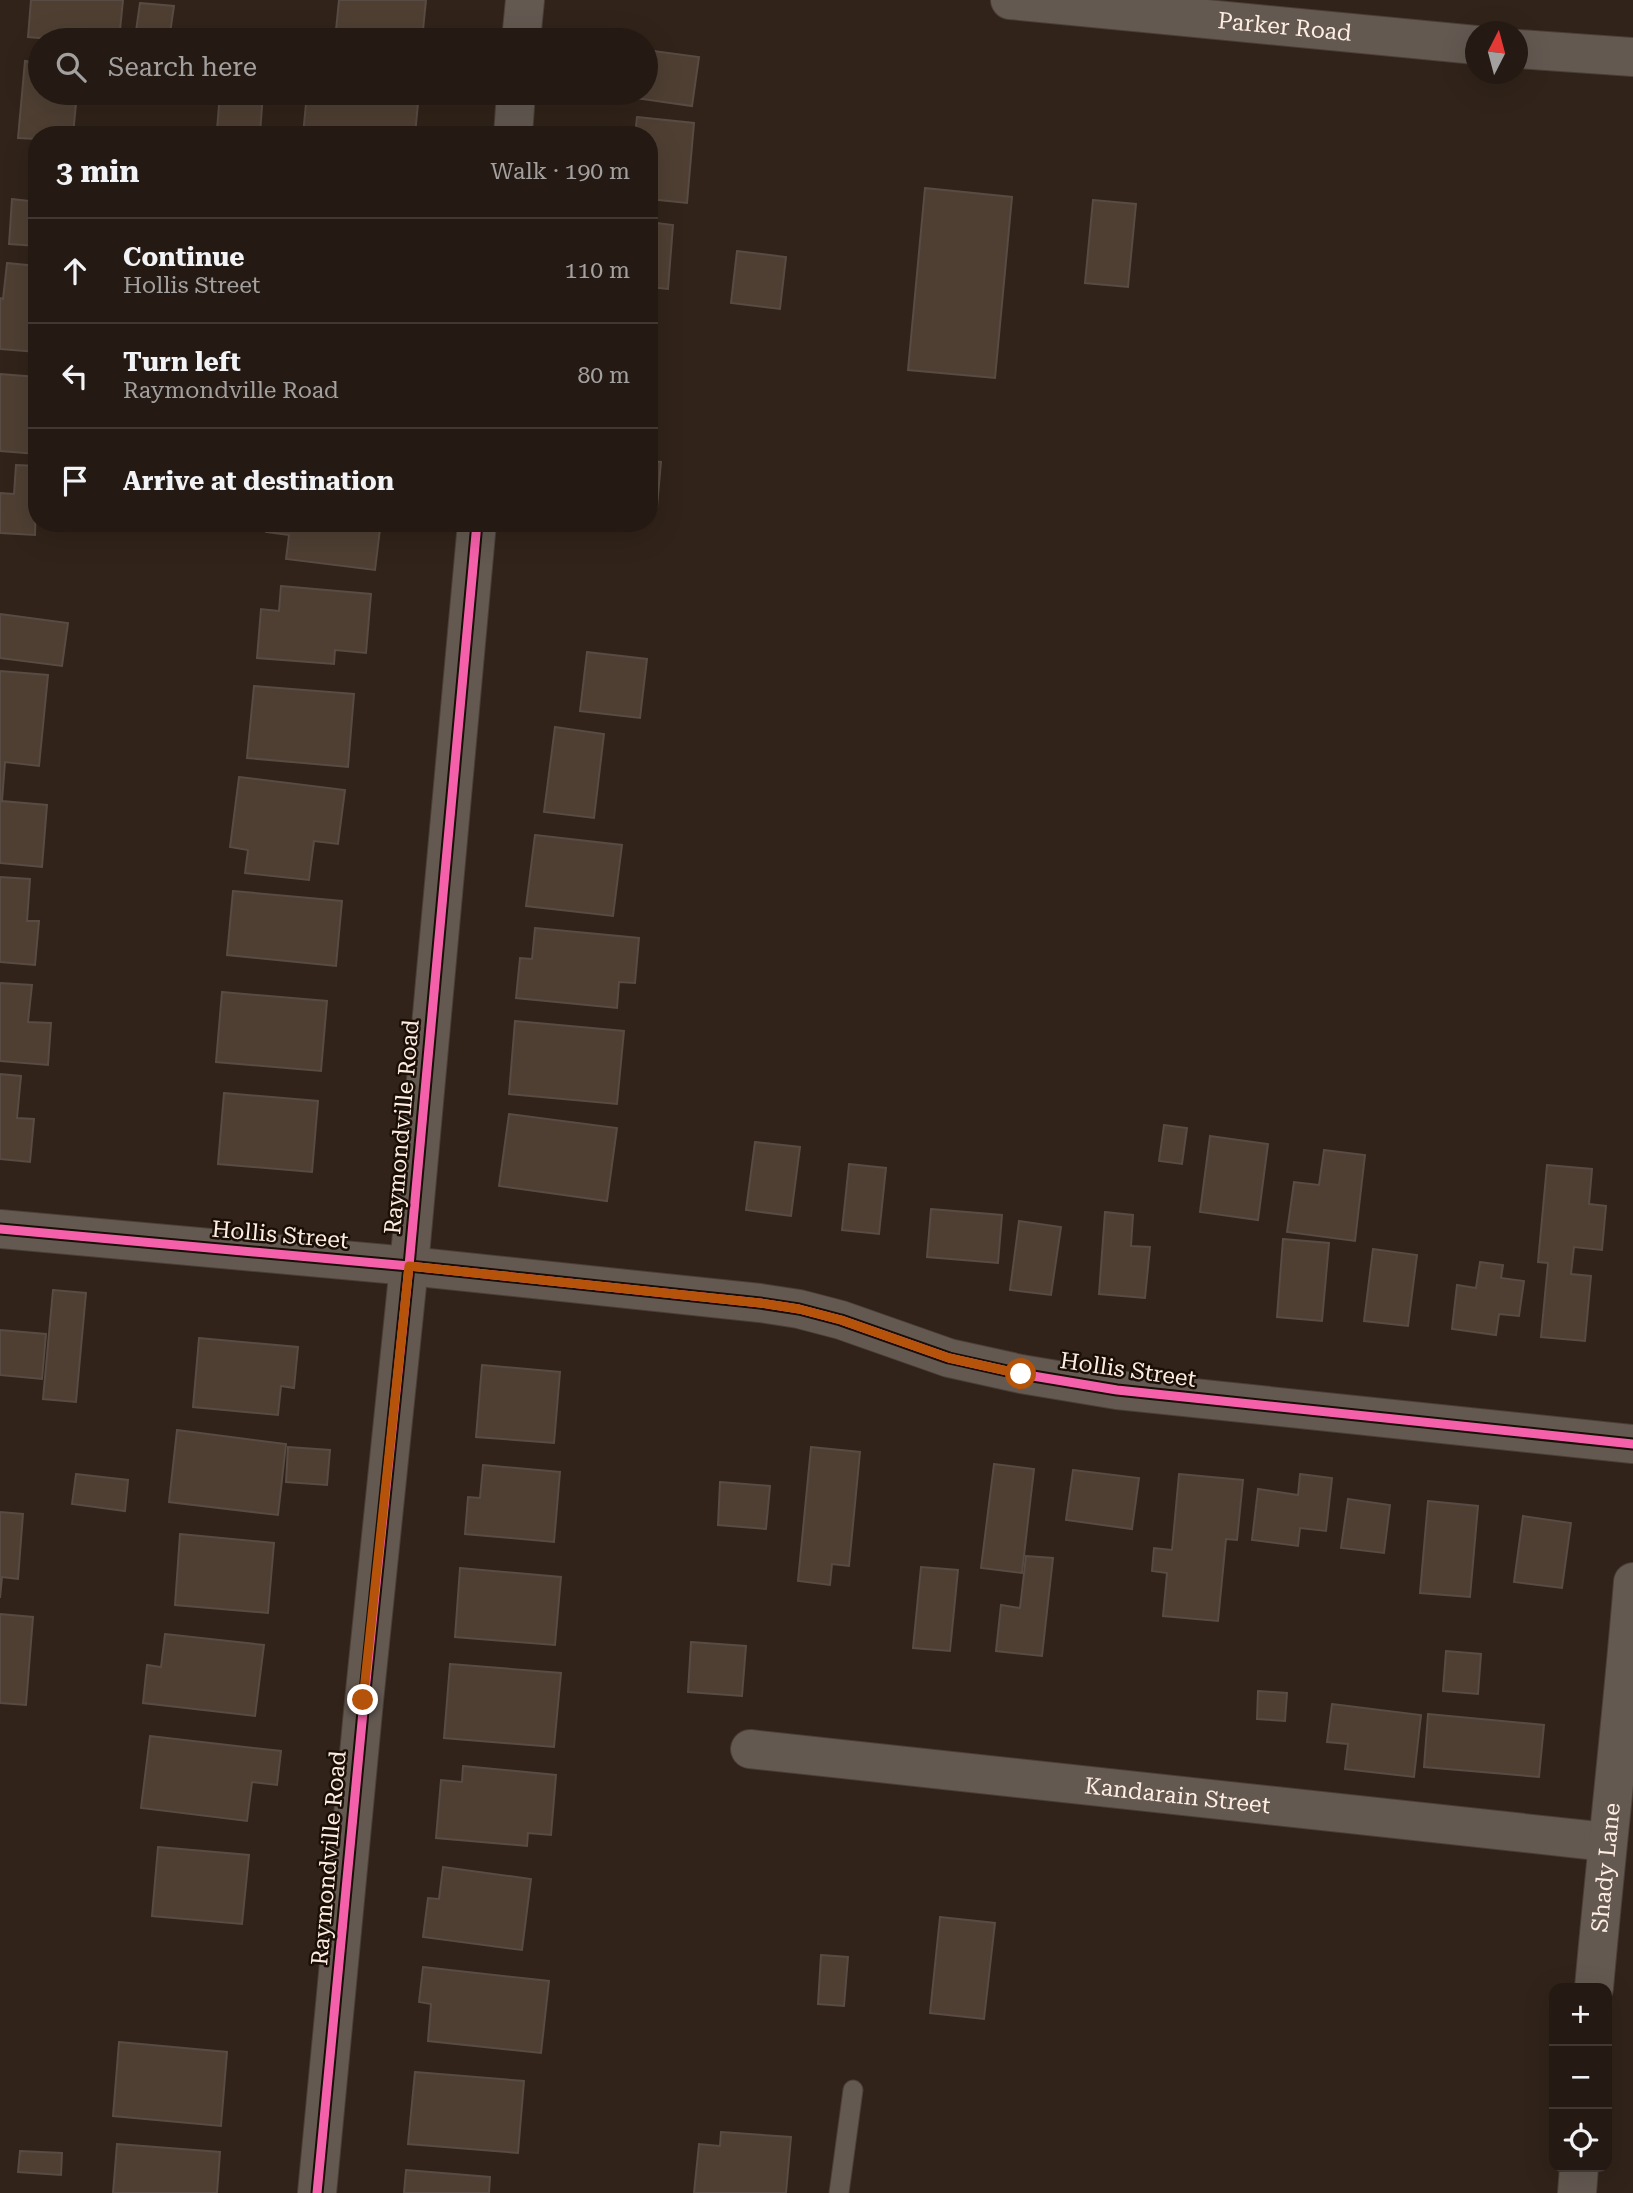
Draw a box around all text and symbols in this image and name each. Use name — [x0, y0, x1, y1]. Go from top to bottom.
street label: Parker Road — [1217, 7, 1353, 46]
north arrow — [1465, 21, 1528, 84]
search box — [28, 28, 658, 105]
icon: search — [52, 48, 90, 86]
text: Search here — [108, 52, 257, 82]
text: 3 min — [56, 154, 139, 189]
text: Walk · 190 m — [491, 158, 630, 185]
text: Continue — [123, 242, 245, 272]
icon: ahead — [56, 252, 94, 290]
text: 110 m — [565, 257, 630, 284]
text: Hollis Street — [123, 272, 260, 299]
text: Turn left — [123, 347, 241, 377]
icon: left — [56, 357, 94, 395]
text: 80 m — [577, 362, 630, 389]
text: Raymondville Road — [123, 377, 339, 404]
icon: arrive — [56, 462, 94, 500]
text: Arrive at destination — [123, 466, 394, 496]
street label: Raymondville Road — [379, 1018, 425, 1236]
street label: Hollis Street — [210, 1216, 350, 1254]
street label: Hollis Street — [1058, 1347, 1198, 1393]
route start — [1005, 1358, 1036, 1389]
route end — [347, 1684, 378, 1715]
street label: Raymondville Road — [306, 1749, 352, 1967]
street label: Kandarain Street — [1083, 1772, 1272, 1819]
street label: Shady Lane — [1586, 1802, 1626, 1934]
map controls — [1549, 1983, 1612, 2172]
button: + — [1549, 1983, 1612, 2046]
button: − — [1549, 2046, 1612, 2109]
button: locate — [1549, 2109, 1612, 2172]

